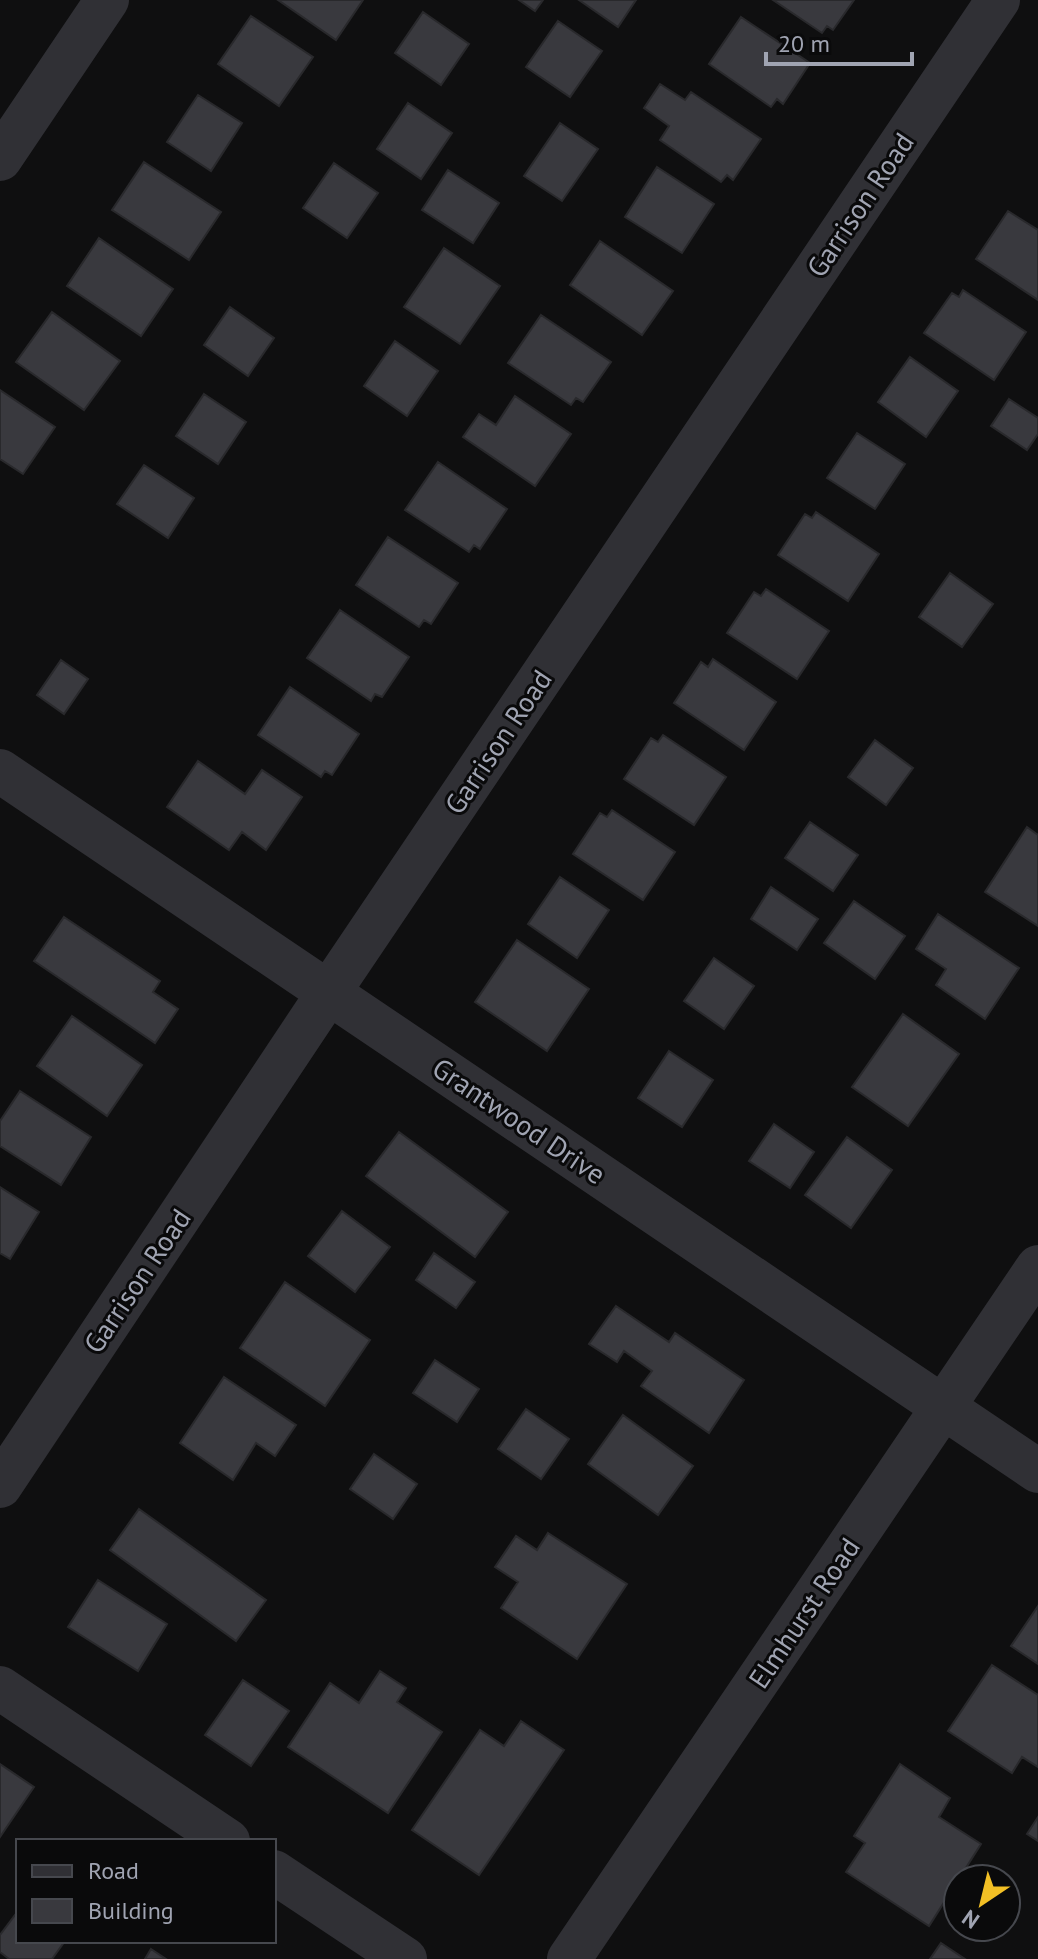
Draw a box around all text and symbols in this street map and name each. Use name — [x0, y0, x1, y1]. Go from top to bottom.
scale bar — [766, 16, 912, 66]
text: 20 m — [778, 28, 830, 59]
street label: Garrison Road — [798, 125, 921, 284]
street label: Garrison Road — [436, 662, 559, 821]
street label: Grantwood Drive — [426, 1049, 613, 1192]
street label: Garrison Road — [75, 1201, 198, 1360]
street label: Elmhurst Road — [740, 1530, 868, 1695]
legend — [16, 1839, 276, 1943]
text: Road — [88, 1855, 139, 1886]
north arrow — [942, 1863, 1022, 1943]
text: Building — [88, 1895, 174, 1926]
text: N — [957, 1904, 984, 1935]

